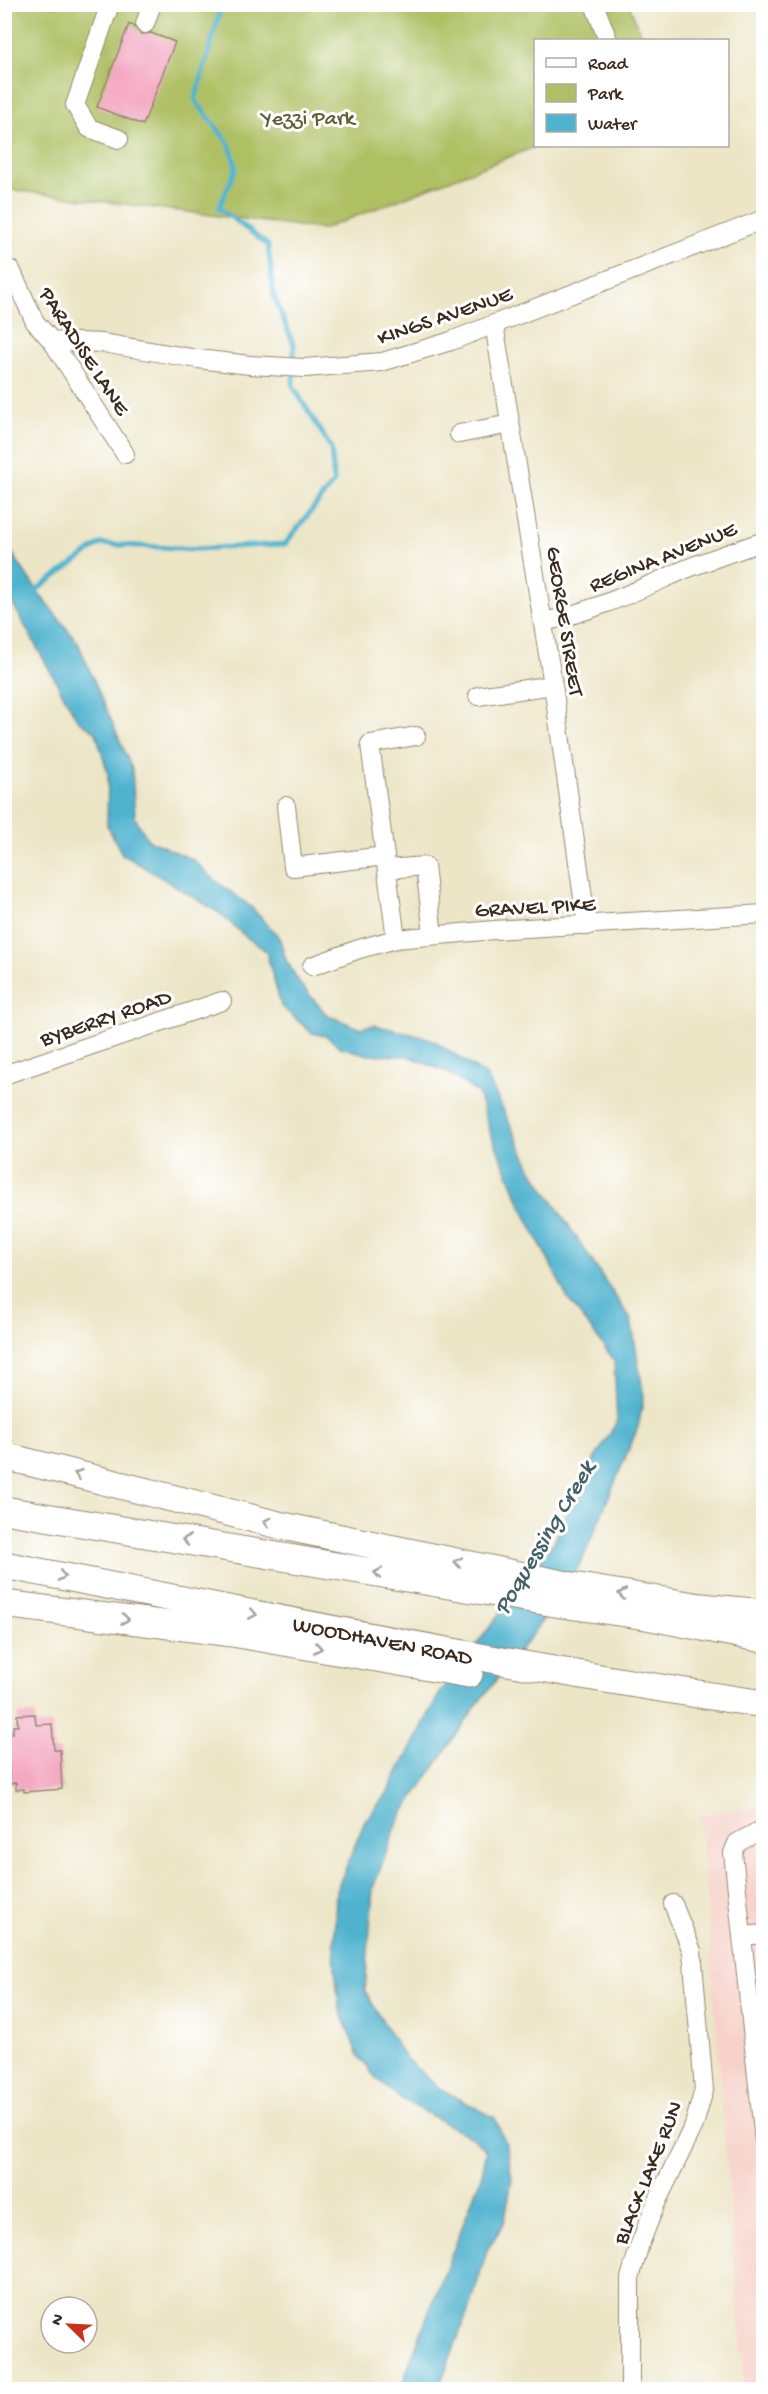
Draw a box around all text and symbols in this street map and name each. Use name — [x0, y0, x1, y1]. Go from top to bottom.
legend — [534, 39, 729, 147]
text: Road — [588, 55, 629, 76]
text: Park — [587, 85, 624, 106]
park label: Yezzi Park — [260, 107, 357, 133]
text: Water — [588, 115, 638, 136]
street label: PARADISE LANE — [31, 282, 134, 422]
street label: KINGS AVENUE — [375, 282, 517, 353]
street label: REGINA AVENUE — [586, 517, 742, 600]
street label: GEORGE STREET — [538, 545, 588, 700]
street label: GRAVEL PIKE — [474, 893, 598, 925]
street label: BYBERRY ROAD — [36, 985, 176, 1055]
water label: Poquessing Creek — [489, 1455, 604, 1621]
one-way arrow — [73, 1469, 83, 1482]
one-way arrow — [262, 1517, 272, 1530]
one-way arrow — [181, 1534, 191, 1547]
one-way arrow — [453, 1556, 463, 1569]
one-way arrow — [373, 1567, 383, 1580]
one-way arrow — [57, 1569, 67, 1582]
one-way arrow — [618, 1588, 628, 1601]
one-way arrow — [248, 1607, 258, 1620]
one-way arrow — [120, 1613, 130, 1625]
street label: WOODHAVEN ROAD — [290, 1613, 475, 1673]
one-way arrow — [312, 1641, 322, 1654]
street label: BLACK LAKE RUN — [609, 2098, 690, 2250]
north arrow — [39, 2295, 99, 2355]
text: N — [48, 2311, 70, 2329]

